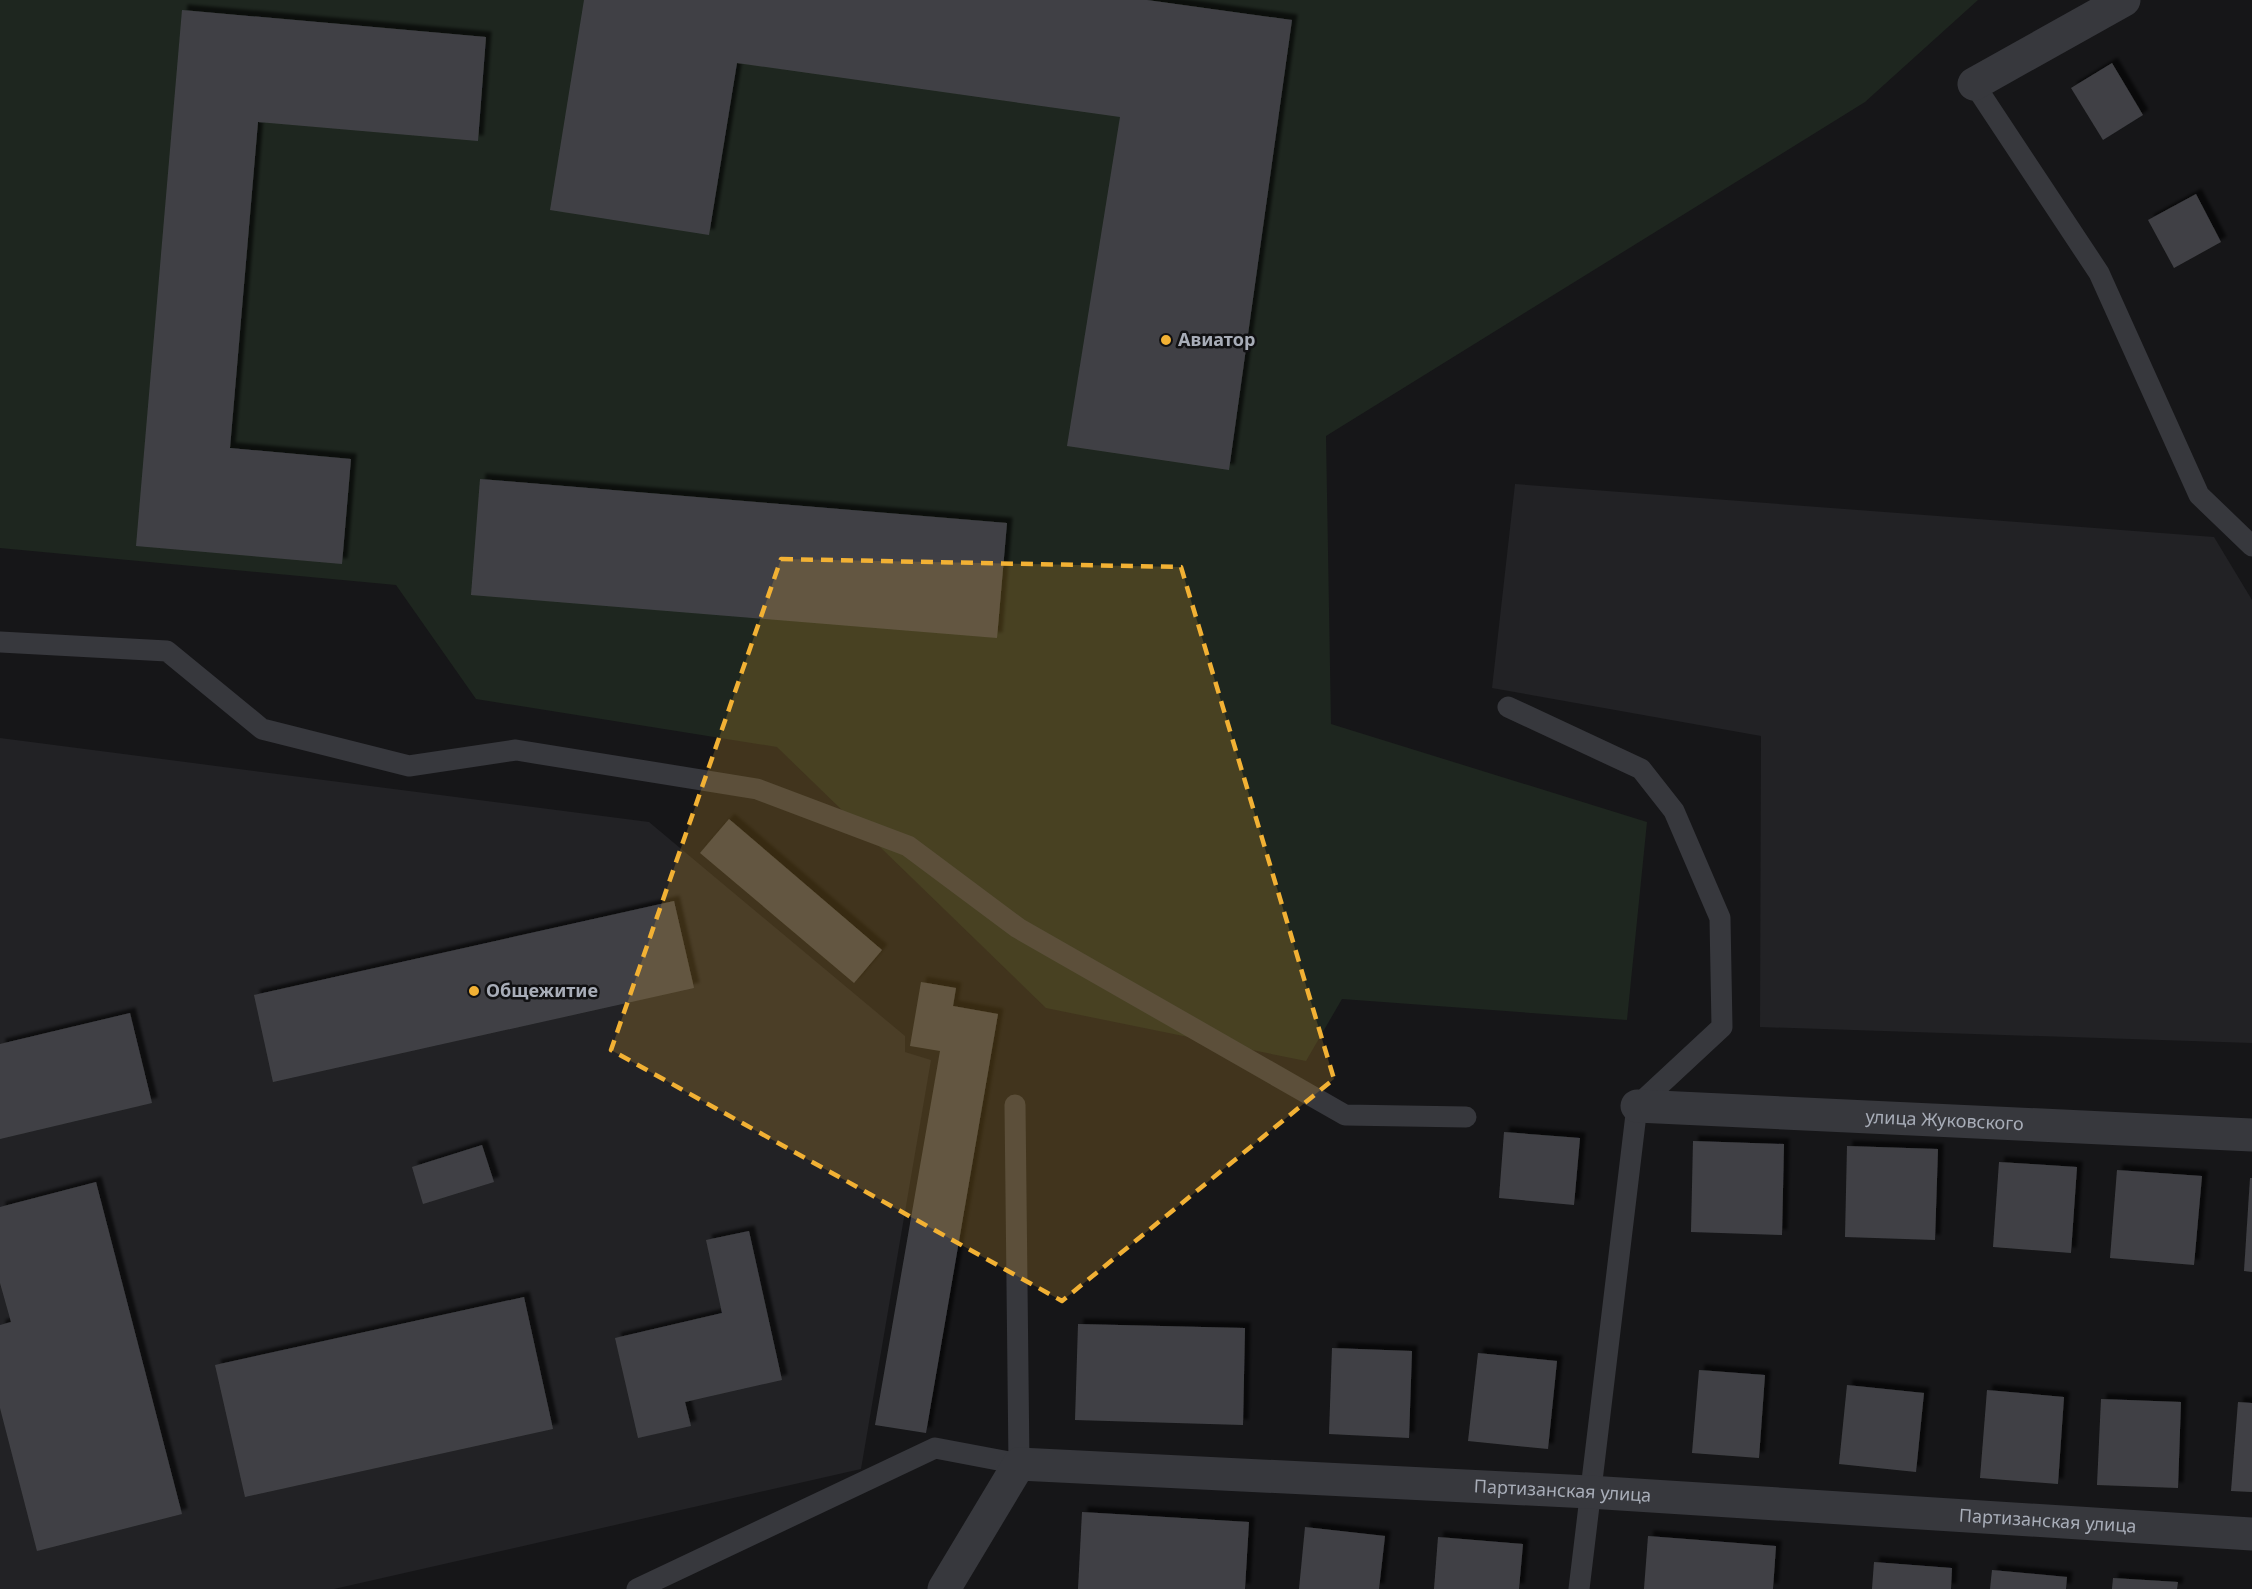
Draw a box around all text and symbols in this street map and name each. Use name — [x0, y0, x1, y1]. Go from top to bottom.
place label: Авиатор — [1178, 327, 1255, 351]
marker: Авиатор — [1159, 333, 1173, 347]
place label: Общежитие — [486, 978, 598, 1002]
marker: Общежитие — [467, 984, 481, 998]
street label: улица Жуковского — [1865, 1104, 2024, 1135]
street label: Партизанская улица — [1473, 1473, 1652, 1507]
street label: Партизанская улица — [1958, 1502, 2137, 1538]

